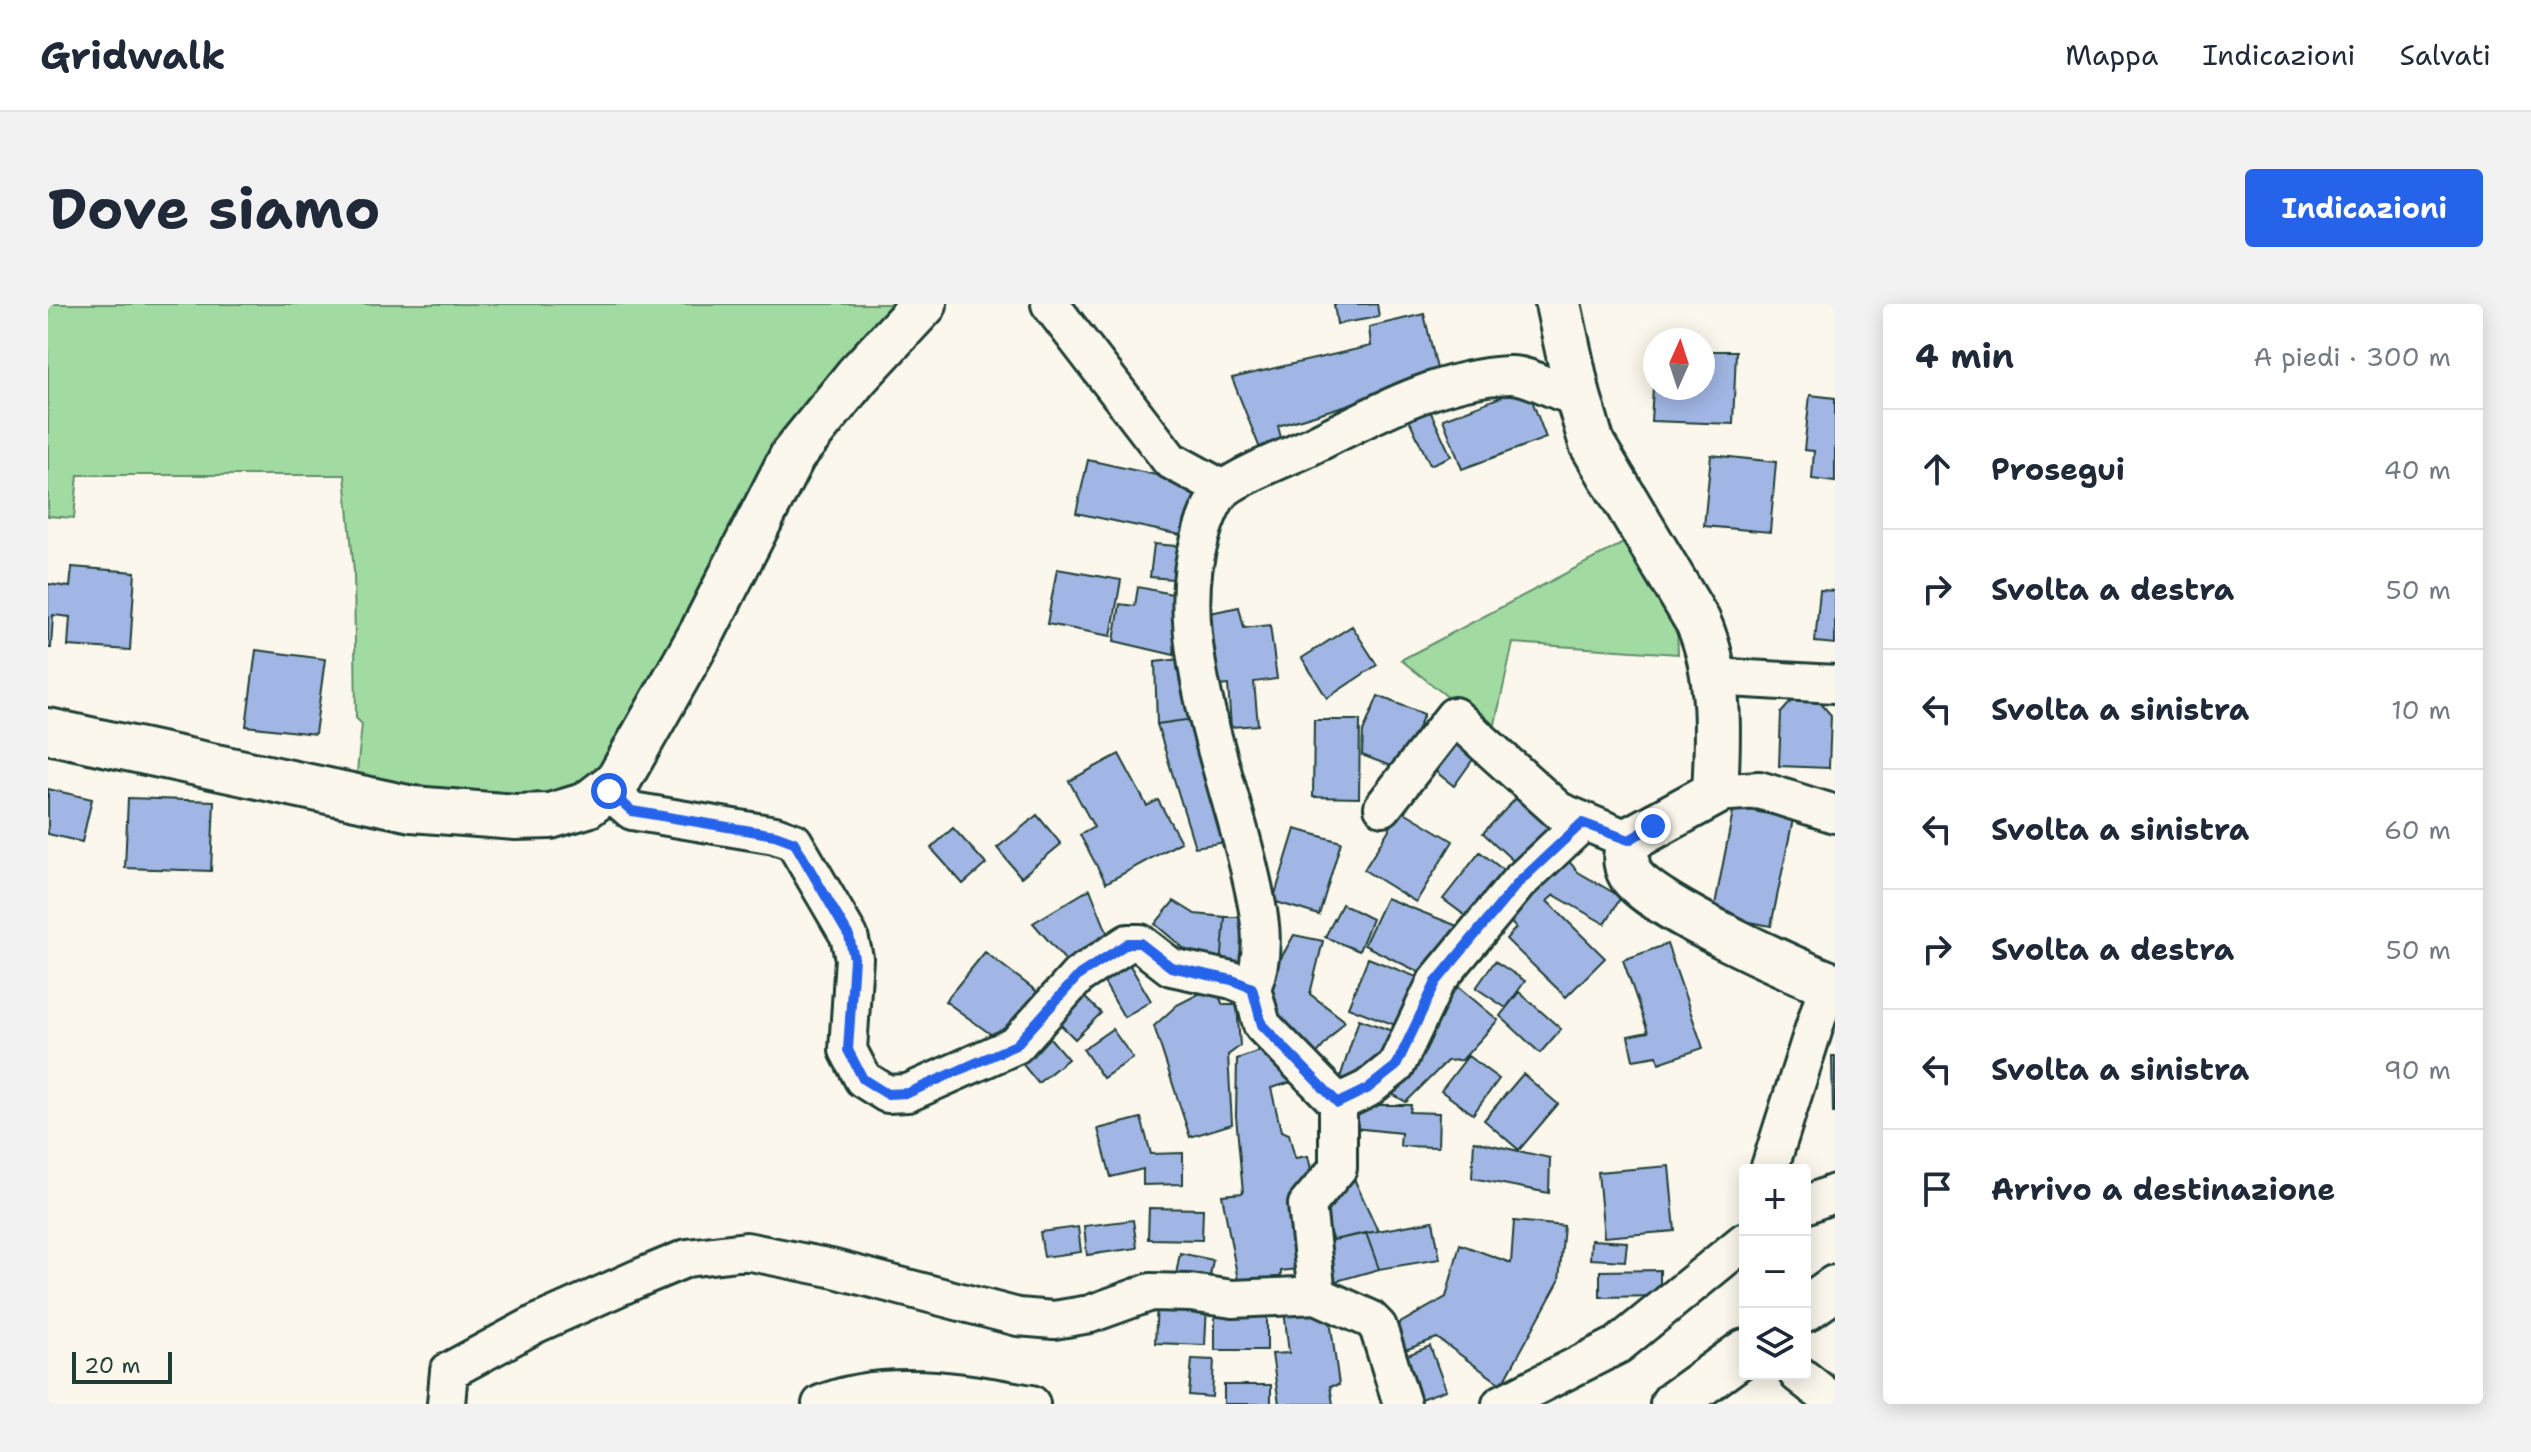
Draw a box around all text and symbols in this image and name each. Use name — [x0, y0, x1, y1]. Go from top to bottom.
text: Gridwalk — [40, 30, 226, 81]
text: Mappa — [2065, 36, 2158, 74]
text: Indicazioni — [2202, 36, 2356, 74]
text: Salvati — [2400, 36, 2491, 74]
button: Indicazioni — [2245, 169, 2483, 247]
text: Dove siamo — [48, 171, 380, 246]
north arrow — [1643, 328, 1715, 400]
text: 4 min — [1915, 333, 2014, 379]
text: A piedi · 300 m — [2254, 339, 2451, 374]
icon: ahead — [1915, 447, 1959, 491]
text: Prosegui — [1991, 449, 2125, 490]
text: 40 m — [2384, 452, 2451, 487]
icon: right — [1915, 567, 1959, 611]
text: Svolta a destra — [1991, 569, 2234, 610]
text: 50 m — [2386, 572, 2451, 607]
icon: left — [1915, 687, 1959, 731]
text: Svolta a sinistra — [1991, 689, 2249, 730]
text: 10 m — [2391, 692, 2451, 727]
route start — [591, 773, 627, 809]
icon: left — [1915, 807, 1959, 851]
route end — [1635, 808, 1671, 844]
text: Svolta a sinistra — [1991, 809, 2249, 850]
text: 60 m — [2384, 812, 2451, 847]
icon: right — [1915, 927, 1959, 971]
text: Svolta a destra — [1991, 929, 2234, 970]
text: 50 m — [2386, 932, 2451, 967]
icon: left — [1915, 1047, 1959, 1091]
text: Svolta a sinistra — [1991, 1049, 2249, 1090]
text: 90 m — [2384, 1052, 2451, 1087]
map controls — [1739, 1164, 1811, 1380]
button: + — [1739, 1164, 1811, 1236]
icon: arrive — [1915, 1167, 1959, 1211]
text: Arrivo a destinazione — [1991, 1169, 2335, 1210]
button: − — [1739, 1236, 1811, 1308]
button: layers — [1739, 1308, 1811, 1380]
scale bar — [72, 1348, 172, 1384]
text: 20 m — [84, 1351, 141, 1380]

